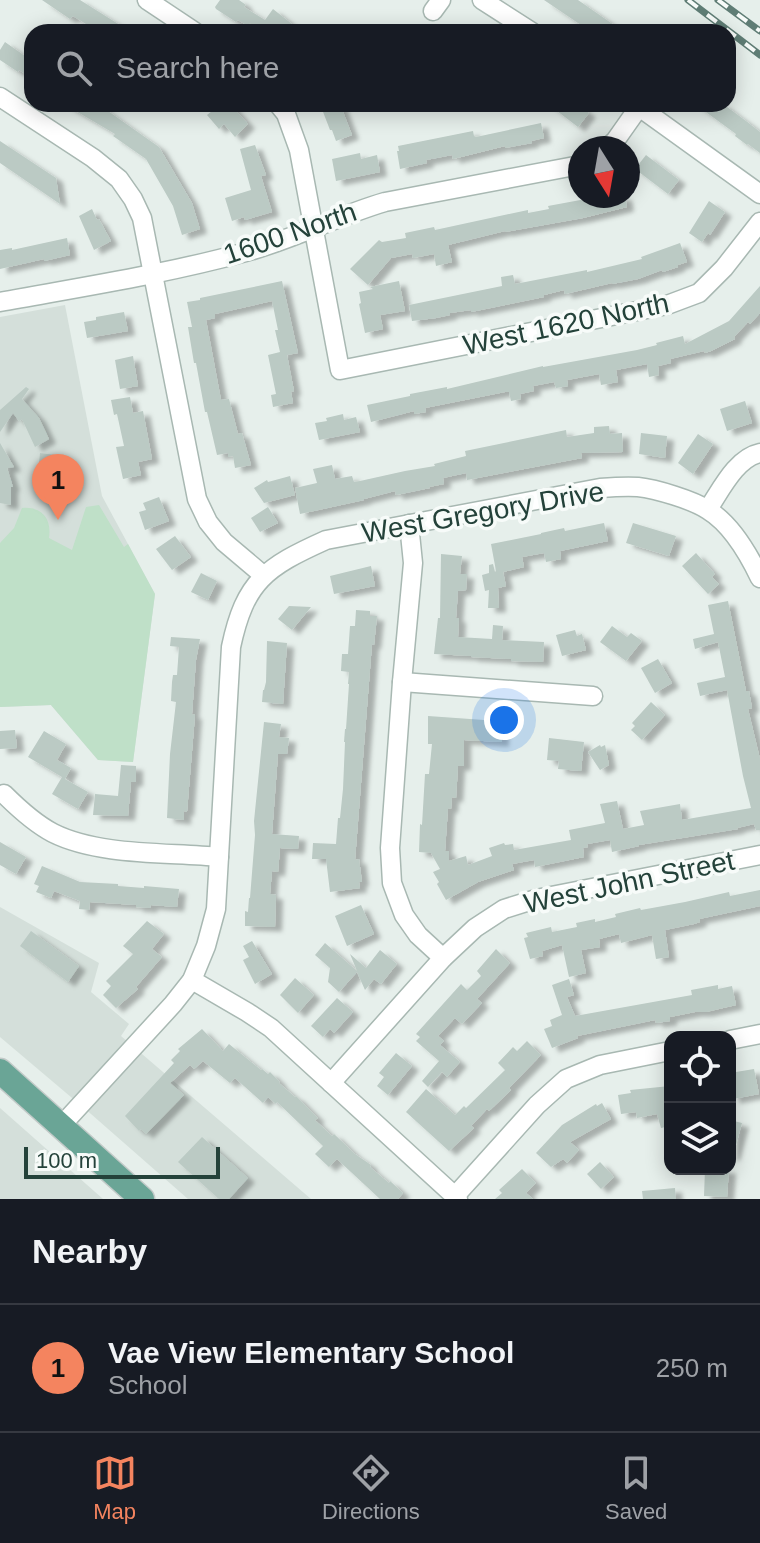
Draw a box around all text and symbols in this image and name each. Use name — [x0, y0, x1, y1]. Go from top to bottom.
search box — [24, 24, 736, 112]
icon: search — [52, 46, 96, 90]
text: Search here — [116, 51, 279, 84]
north arrow — [568, 136, 640, 208]
street label: 1600 North — [219, 196, 361, 270]
street label: West 1620 North — [460, 287, 672, 361]
pin: 1 — [32, 454, 84, 520]
street label: West Gregory Drive — [360, 475, 606, 549]
your location — [484, 700, 524, 740]
street label: West John Street — [521, 845, 737, 919]
map controls — [664, 1031, 736, 1175]
button: locate — [664, 1031, 736, 1103]
button: layers — [664, 1103, 736, 1175]
scale bar — [24, 1143, 220, 1179]
text: 100 m — [36, 1148, 97, 1173]
text: Nearby — [32, 1232, 147, 1270]
text: Vae View Elementary School — [108, 1336, 514, 1369]
text: 1 — [51, 1353, 65, 1383]
text: 250 m — [656, 1353, 728, 1383]
text: School — [108, 1370, 188, 1400]
tab: Map — [93, 1451, 137, 1525]
tab: Directions — [322, 1451, 420, 1525]
tab: Saved — [605, 1451, 667, 1525]

